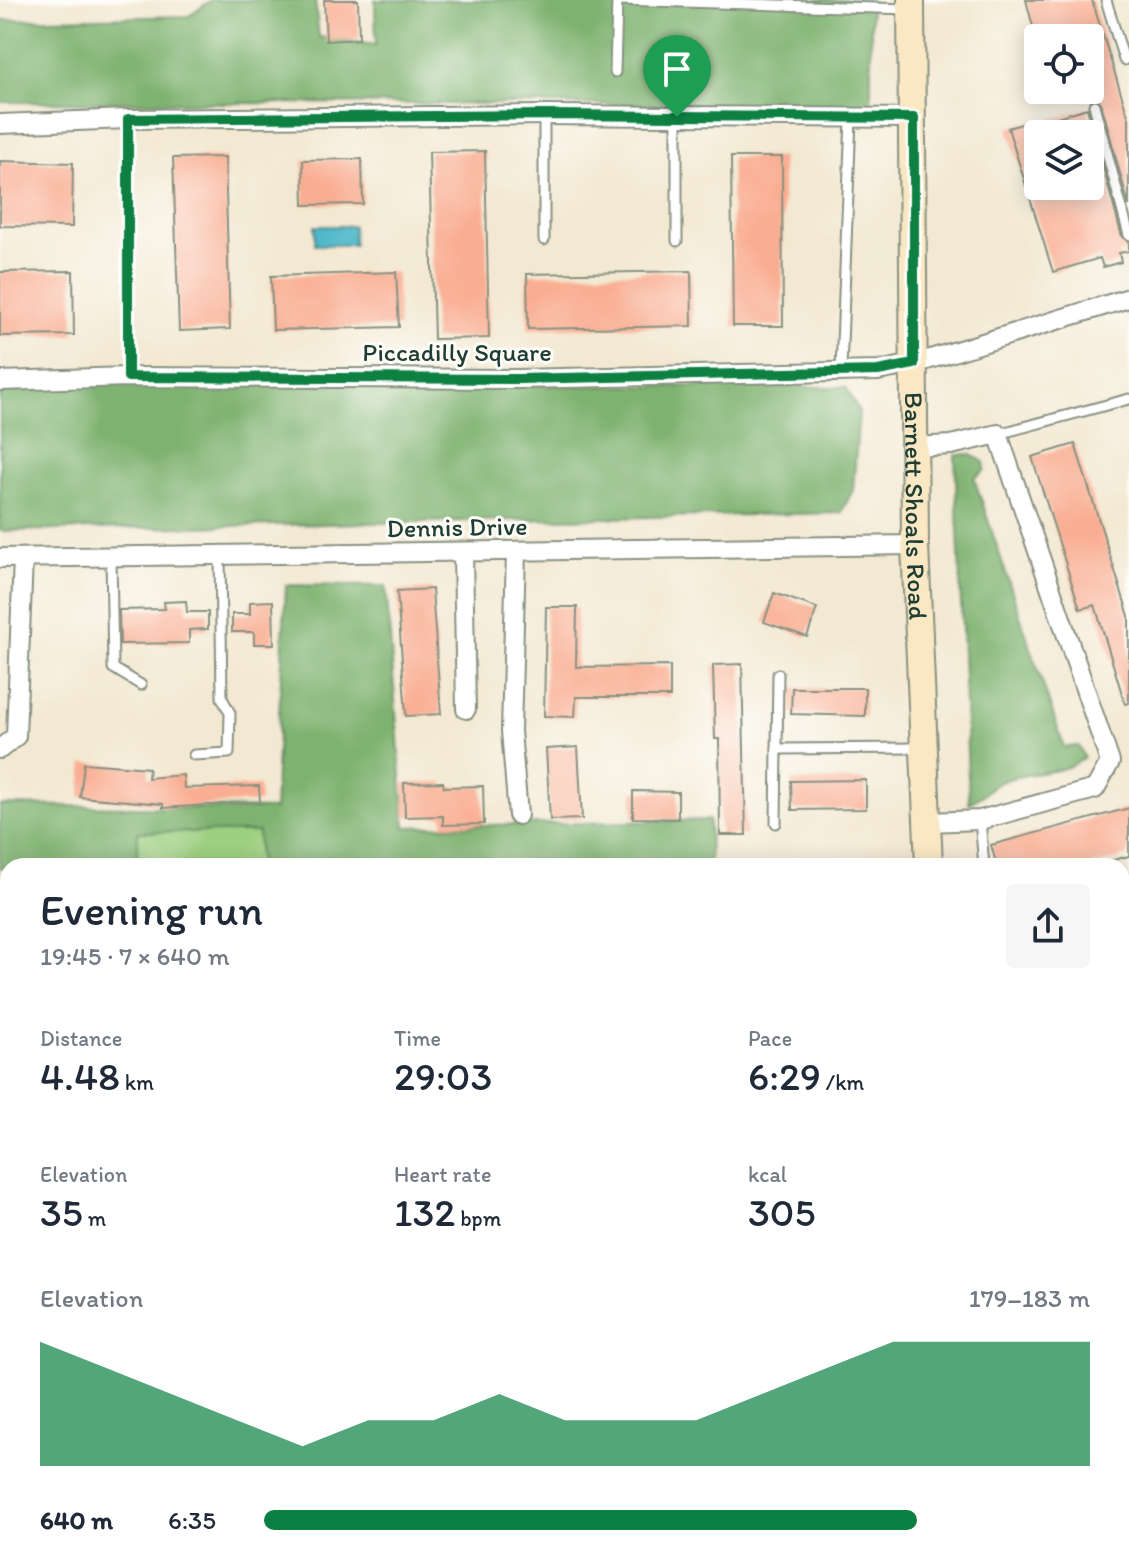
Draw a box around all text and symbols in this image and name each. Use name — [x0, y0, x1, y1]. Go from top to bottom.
map controls — [1024, 24, 1104, 200]
button: locate — [1024, 24, 1104, 104]
pin — [643, 35, 711, 117]
icon: arrive — [655, 47, 699, 91]
button: layers — [1024, 120, 1104, 200]
street label: Piccadilly Square — [362, 336, 552, 368]
street label: Barnett Shoals Road — [898, 392, 934, 621]
street label: Dennis Drive — [386, 510, 528, 544]
text: Evening run — [40, 883, 263, 936]
button: share — [1006, 884, 1090, 968]
text: 19:45 · 7 × 640 m — [40, 940, 230, 972]
text: Distance — [40, 1025, 122, 1052]
text: Time — [394, 1025, 441, 1052]
text: Pace — [748, 1025, 792, 1052]
text: 4.48 — [40, 1052, 120, 1100]
text: 29:03 — [394, 1052, 492, 1100]
text: 6:29 — [748, 1052, 821, 1100]
text: km — [120, 1069, 154, 1096]
text: /km — [821, 1069, 864, 1096]
text: Elevation — [40, 1161, 127, 1188]
text: Heart rate — [394, 1161, 491, 1188]
text: kcal — [748, 1161, 787, 1188]
text: 35 — [40, 1188, 83, 1236]
text: 132 — [394, 1188, 455, 1236]
text: 305 — [748, 1188, 815, 1236]
text: m — [83, 1205, 106, 1232]
text: bpm — [455, 1205, 501, 1232]
text: Elevation — [40, 1282, 143, 1314]
text: 179–183 m — [969, 1282, 1090, 1314]
text: 640 m — [40, 1504, 113, 1536]
text: 6:35 — [168, 1504, 216, 1536]

